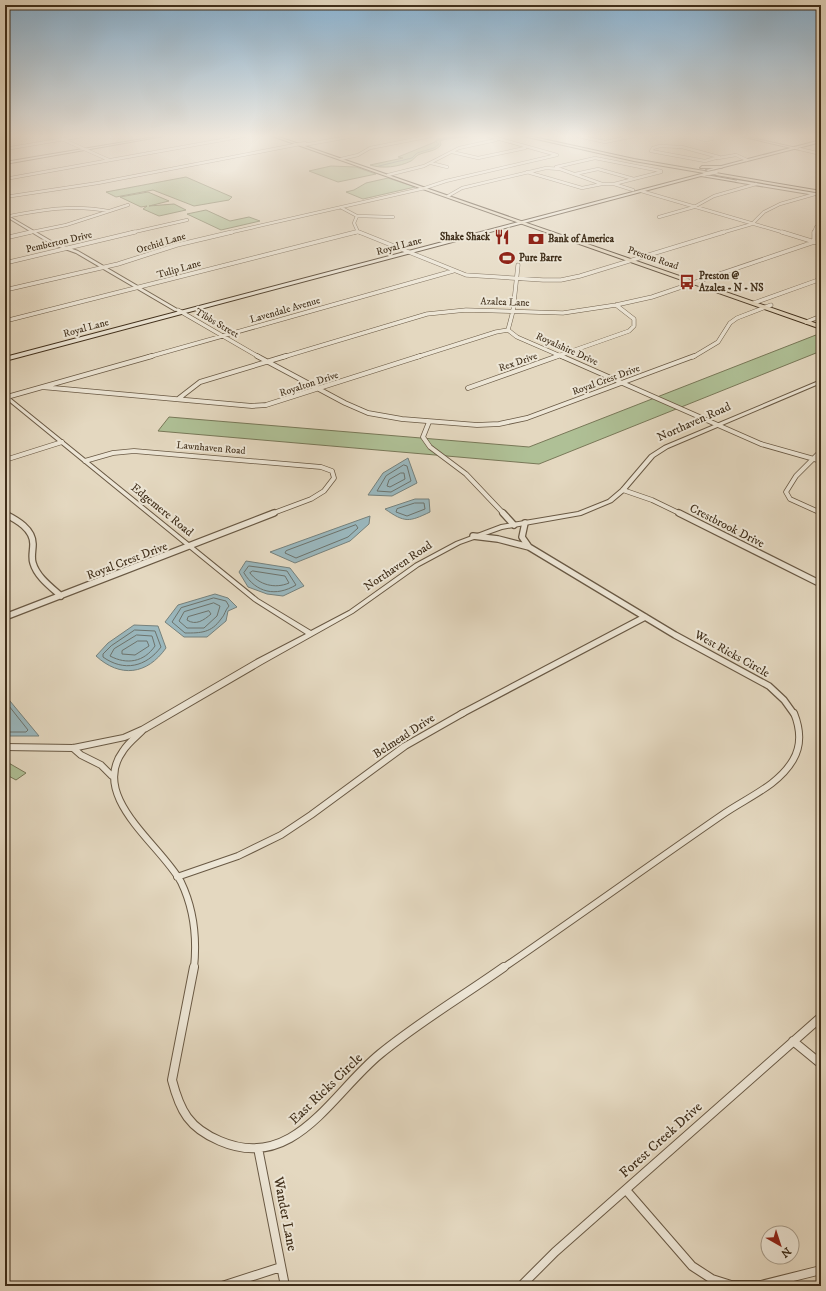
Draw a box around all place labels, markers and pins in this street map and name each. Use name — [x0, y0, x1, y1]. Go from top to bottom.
restaurant icon: Shake Shack — [493, 228, 511, 246]
bank icon: Bank of America — [527, 230, 545, 248]
place label: Shake Shack — [440, 231, 491, 243]
place label: Bank of America — [548, 233, 615, 245]
sports icon: Pure Barre — [498, 249, 516, 267]
place label: Pure Barre — [519, 252, 563, 264]
place label: Preston @ Azalea - N - NS — [698, 270, 764, 294]
bus stop icon: Preston @ Azalea - N - NS — [678, 273, 696, 291]

